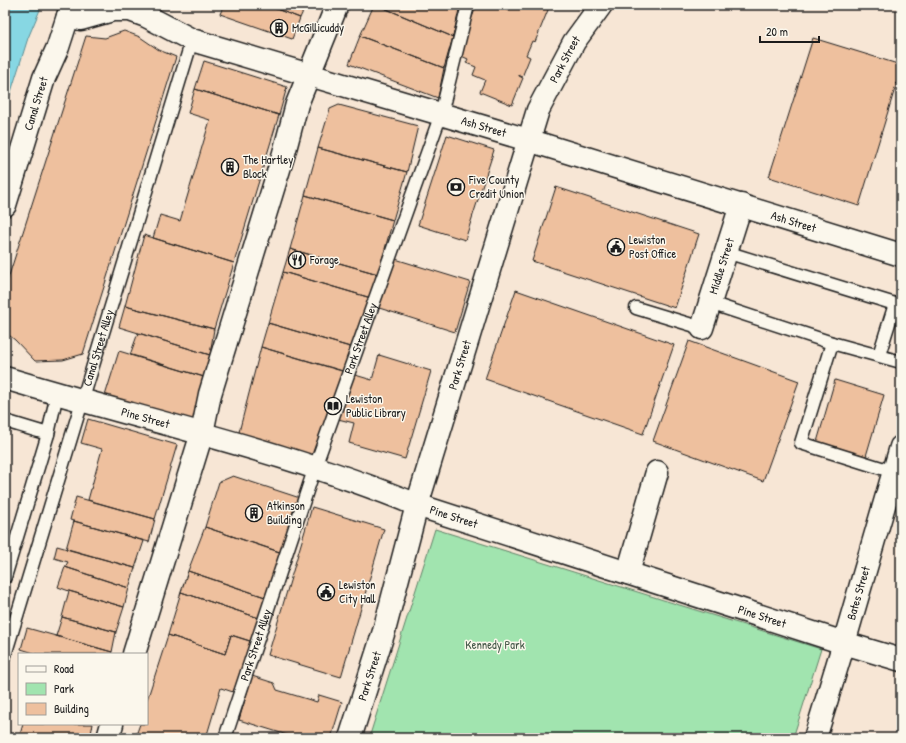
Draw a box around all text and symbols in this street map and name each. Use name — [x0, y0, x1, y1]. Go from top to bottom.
building icon: McGillicuddy — [269, 18, 289, 38]
scale bar — [760, 18, 819, 44]
place label: McGillicuddy — [292, 19, 344, 36]
text: 20 m — [766, 23, 788, 40]
street label: Park Street — [545, 31, 584, 86]
street label: Canal Street — [19, 74, 52, 133]
street label: Ash Street — [459, 112, 509, 141]
place label: The Hartley Block — [243, 151, 293, 182]
building icon: The Hartley Block — [220, 157, 240, 177]
place label: Five County Credit Union — [468, 171, 524, 202]
bank icon: Five County Credit Union — [446, 177, 466, 197]
street label: Ash Street — [769, 206, 819, 237]
place label: Lewiston Post Office — [629, 231, 676, 262]
street label: Middle Street — [704, 235, 738, 296]
public building icon: Lewiston Post Office — [606, 237, 626, 257]
restaurant icon: Forage — [287, 250, 307, 270]
place label: Forage — [309, 251, 339, 268]
street label: Park Street Alley — [340, 300, 381, 376]
street label: Canal Street Alley — [78, 307, 118, 388]
street label: Park Street — [444, 337, 475, 392]
place label: Lewiston Public Library — [346, 390, 406, 421]
library icon: Lewiston Public Library — [323, 396, 343, 416]
street label: Pine Street — [119, 403, 172, 432]
place label: Atkinson Building — [267, 497, 305, 528]
street label: Pine Street — [428, 501, 481, 532]
building icon: Atkinson Building — [244, 503, 264, 523]
street label: Bates Street — [842, 563, 874, 622]
place label: Lewiston City Hall — [339, 576, 377, 607]
public building icon: Lewiston City Hall — [316, 582, 336, 602]
street label: Pine Street — [736, 600, 789, 632]
street label: Park Street Alley — [236, 607, 275, 683]
park label: Kennedy Park — [465, 636, 525, 653]
street label: Park Street — [353, 648, 385, 703]
legend — [18, 653, 148, 725]
text: Road — [54, 660, 74, 677]
text: Park — [54, 680, 74, 697]
text: Building — [54, 700, 89, 717]

